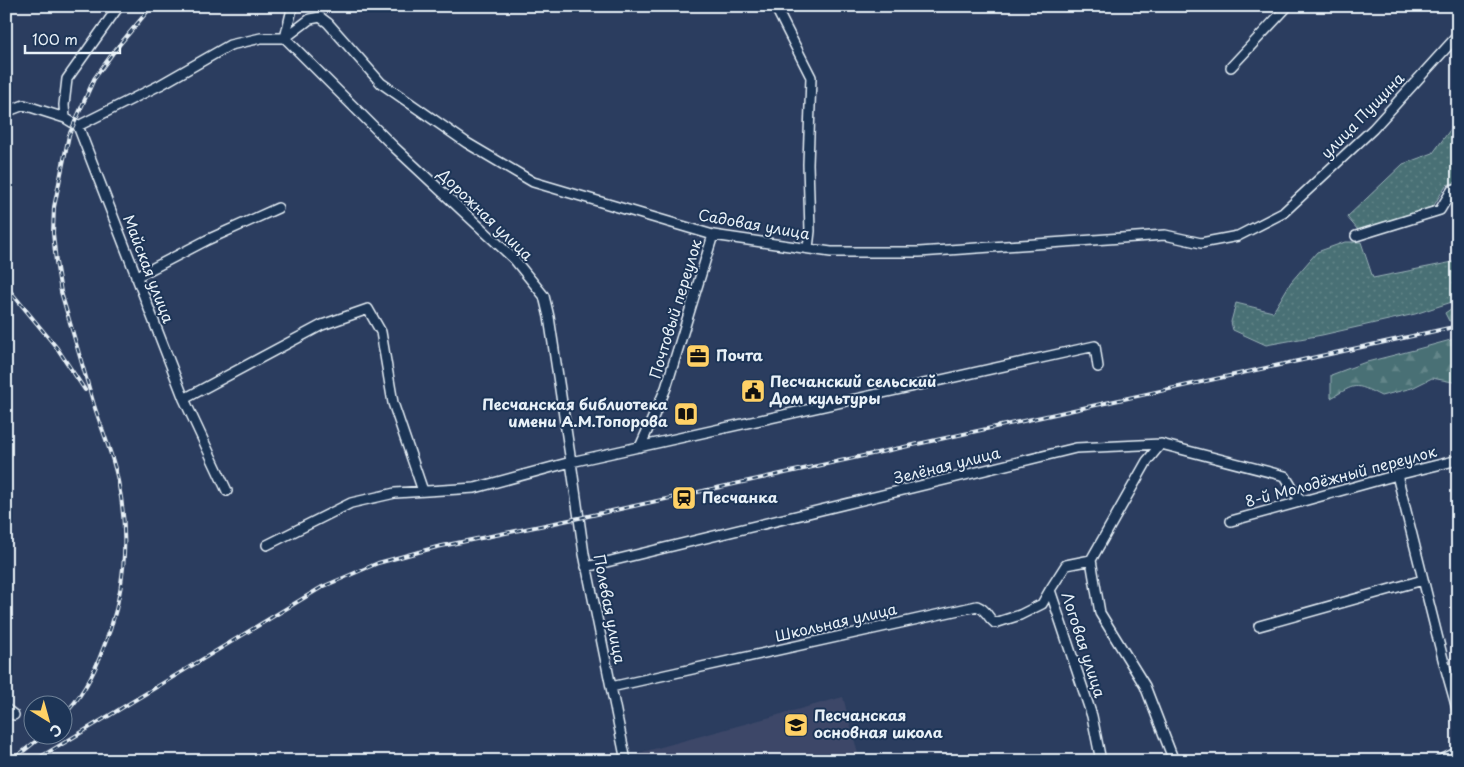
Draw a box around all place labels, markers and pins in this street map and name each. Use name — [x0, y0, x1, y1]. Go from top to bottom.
office icon: Почта — [685, 343, 711, 369]
place label: Почта — [716, 343, 764, 366]
place label: Песчанский сельский Дом культуры — [769, 369, 936, 409]
public building icon: Песчанский сельский Дом культуры — [740, 378, 766, 404]
place label: Песчанская библиотека имени А.М.Топорова — [482, 392, 668, 432]
library icon: Песчанская библиотека имени А.М.Топорова — [673, 401, 699, 427]
station icon: Песчанка — [671, 485, 697, 511]
place label: Песчанка — [702, 485, 778, 508]
place label: Песчанская основная школа — [814, 703, 943, 743]
school or university icon: Песчанская основная школа — [783, 712, 809, 738]

